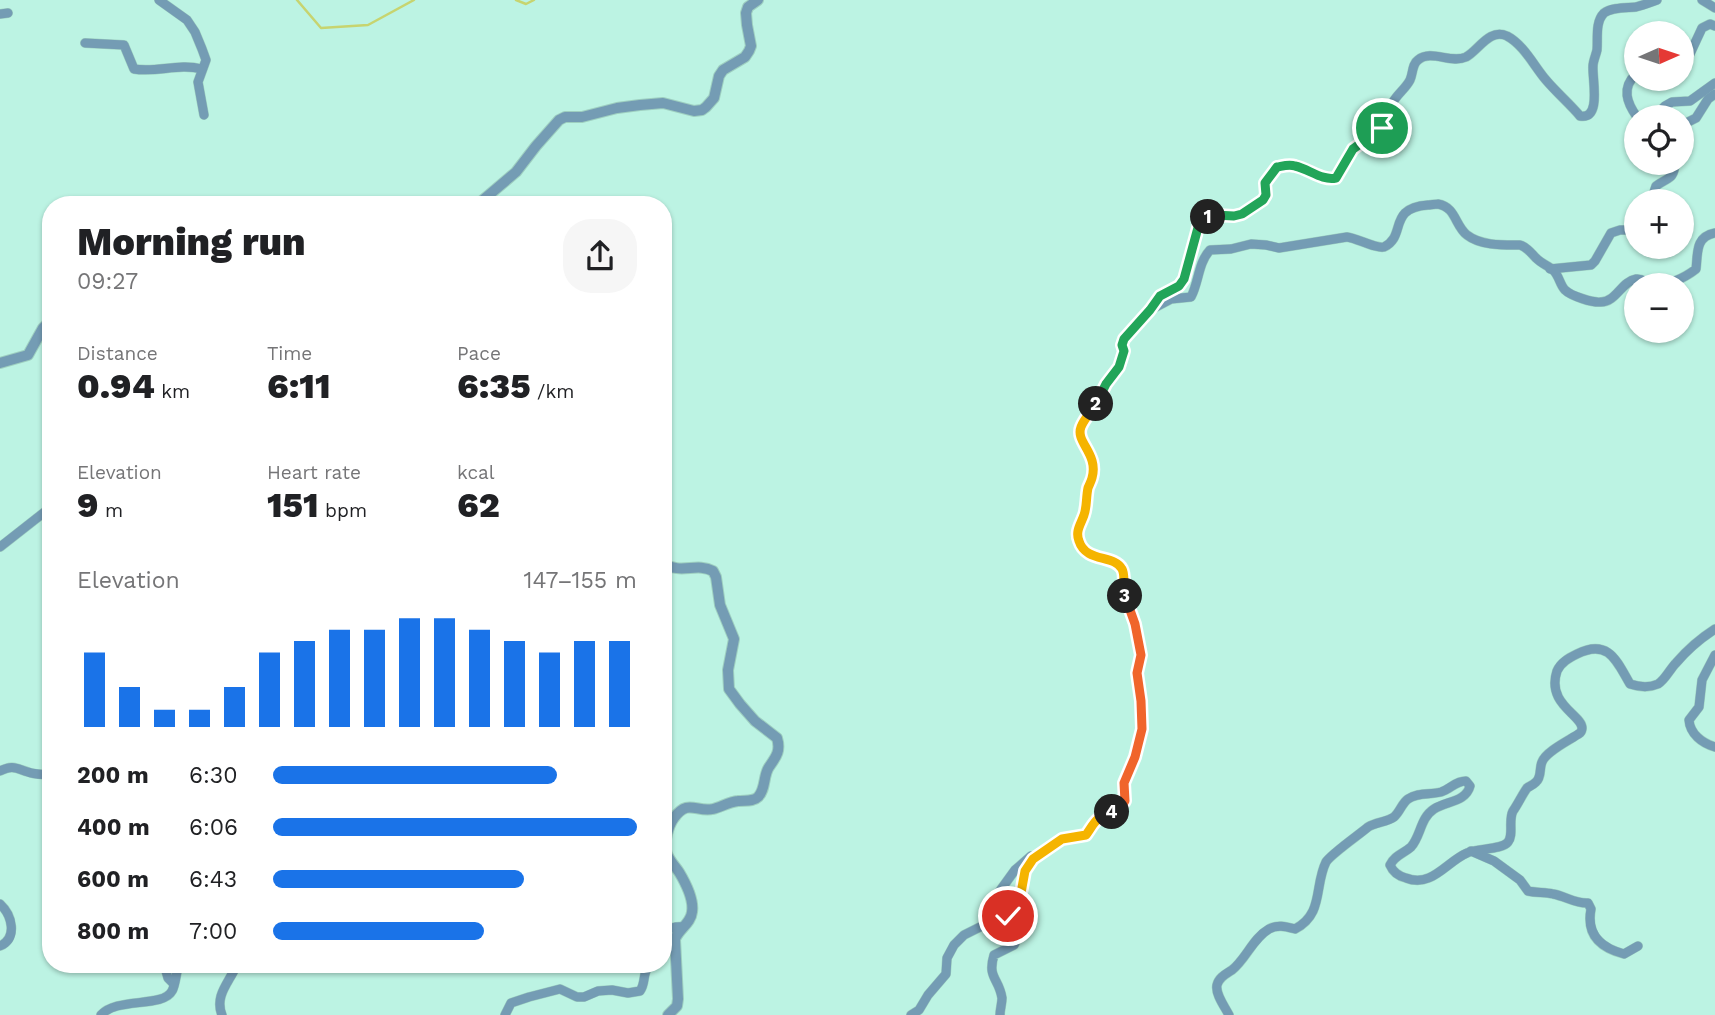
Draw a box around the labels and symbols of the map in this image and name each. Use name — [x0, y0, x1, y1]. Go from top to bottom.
north arrow — [1624, 21, 1694, 91]
pin — [1352, 98, 1412, 158]
pin: 1 — [1190, 200, 1226, 234]
pin: 2 — [1078, 386, 1114, 422]
pin: 3 — [1108, 578, 1142, 614]
pin: 4 — [1094, 794, 1130, 830]
pin — [978, 886, 1038, 946]

